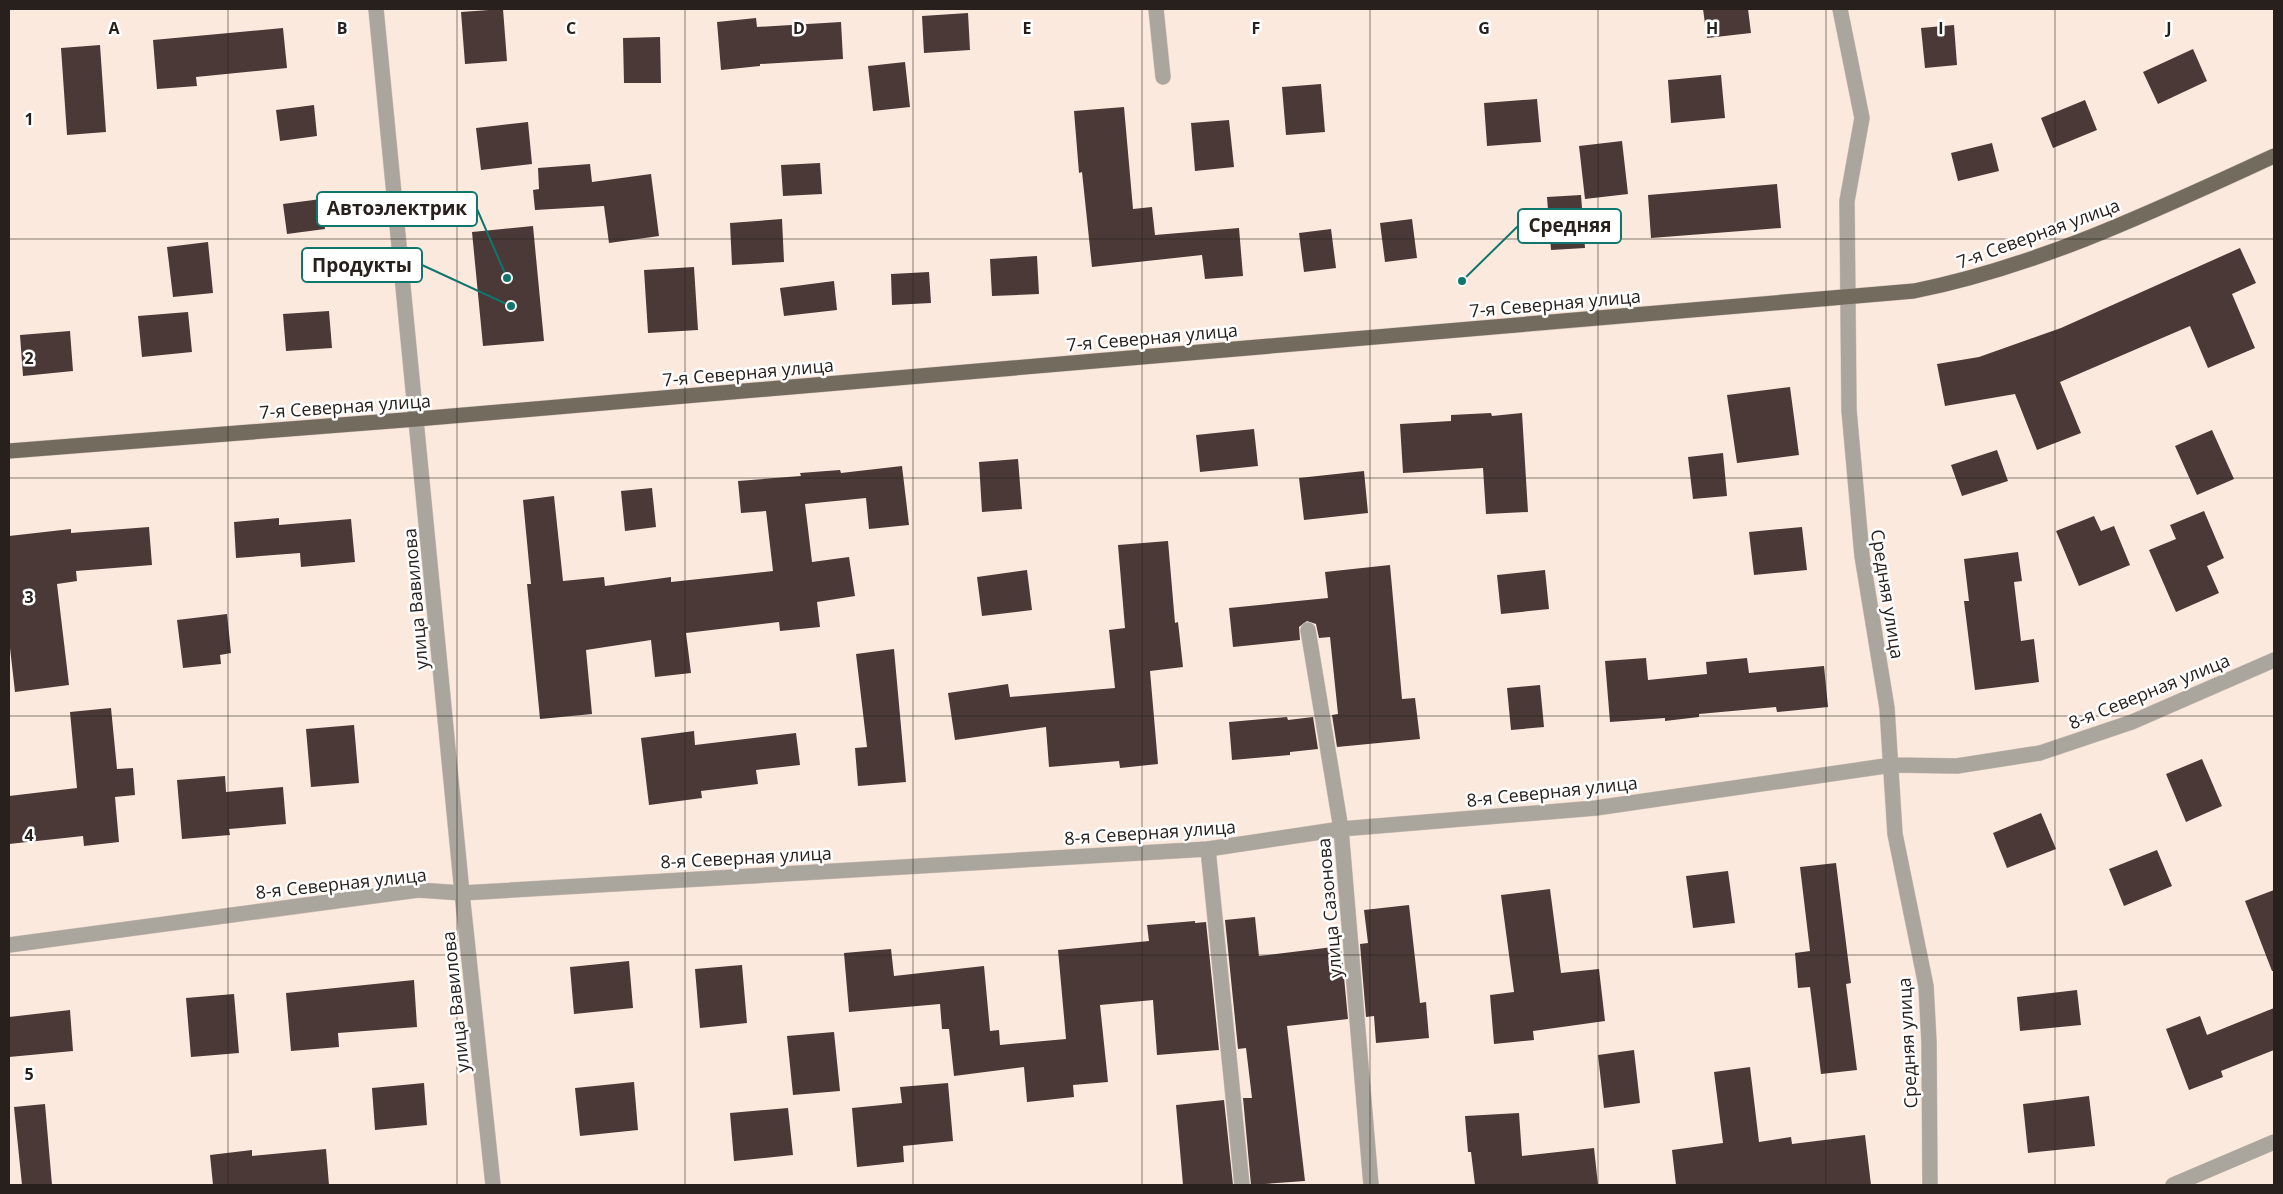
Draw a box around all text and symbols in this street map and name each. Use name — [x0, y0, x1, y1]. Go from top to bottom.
text: A — [108, 17, 120, 39]
text: B — [337, 17, 347, 39]
text: C — [566, 17, 576, 39]
text: D — [793, 17, 805, 39]
text: E — [1023, 17, 1032, 39]
text: F — [1252, 17, 1260, 39]
text: G — [1478, 17, 1490, 39]
text: H — [1706, 17, 1718, 39]
text: I — [1938, 17, 1944, 39]
text: J — [2164, 17, 2172, 39]
text: 1 — [24, 108, 34, 130]
callout: Автоэлектрик — [317, 192, 477, 226]
street label: 7-я Северная улица — [1953, 192, 2123, 274]
text: Автоэлектрик — [327, 195, 467, 221]
callout: Средняя — [1518, 209, 1621, 243]
text: Средняя — [1528, 212, 1612, 238]
callout: Продукты — [302, 248, 422, 282]
text: Продукты — [312, 252, 412, 278]
street label: 7-я Северная улица — [1468, 284, 1642, 322]
street label: 7-я Северная улица — [1065, 318, 1239, 356]
text: 2 — [24, 347, 34, 369]
street label: 7-я Северная улица — [661, 353, 835, 391]
street label: 7-я Северная улица — [259, 388, 431, 424]
street label: улица Вавилова — [397, 527, 433, 671]
street label: Средняя улица — [1866, 528, 1910, 660]
text: 3 — [24, 586, 34, 608]
street label: 8-я Северная улица — [2065, 648, 2233, 734]
street label: 8-я Северная улица — [1465, 770, 1639, 812]
street label: 8-я Северная улица — [1064, 814, 1236, 850]
text: 4 — [24, 824, 34, 846]
street label: улица Сазонова — [1311, 837, 1347, 979]
street label: 8-я Северная улица — [660, 841, 832, 873]
street label: 8-я Северная улица — [254, 862, 428, 904]
street label: улица Вавилова — [436, 930, 474, 1074]
street label: Средняя улица — [1892, 977, 1922, 1109]
text: 5 — [24, 1063, 34, 1085]

